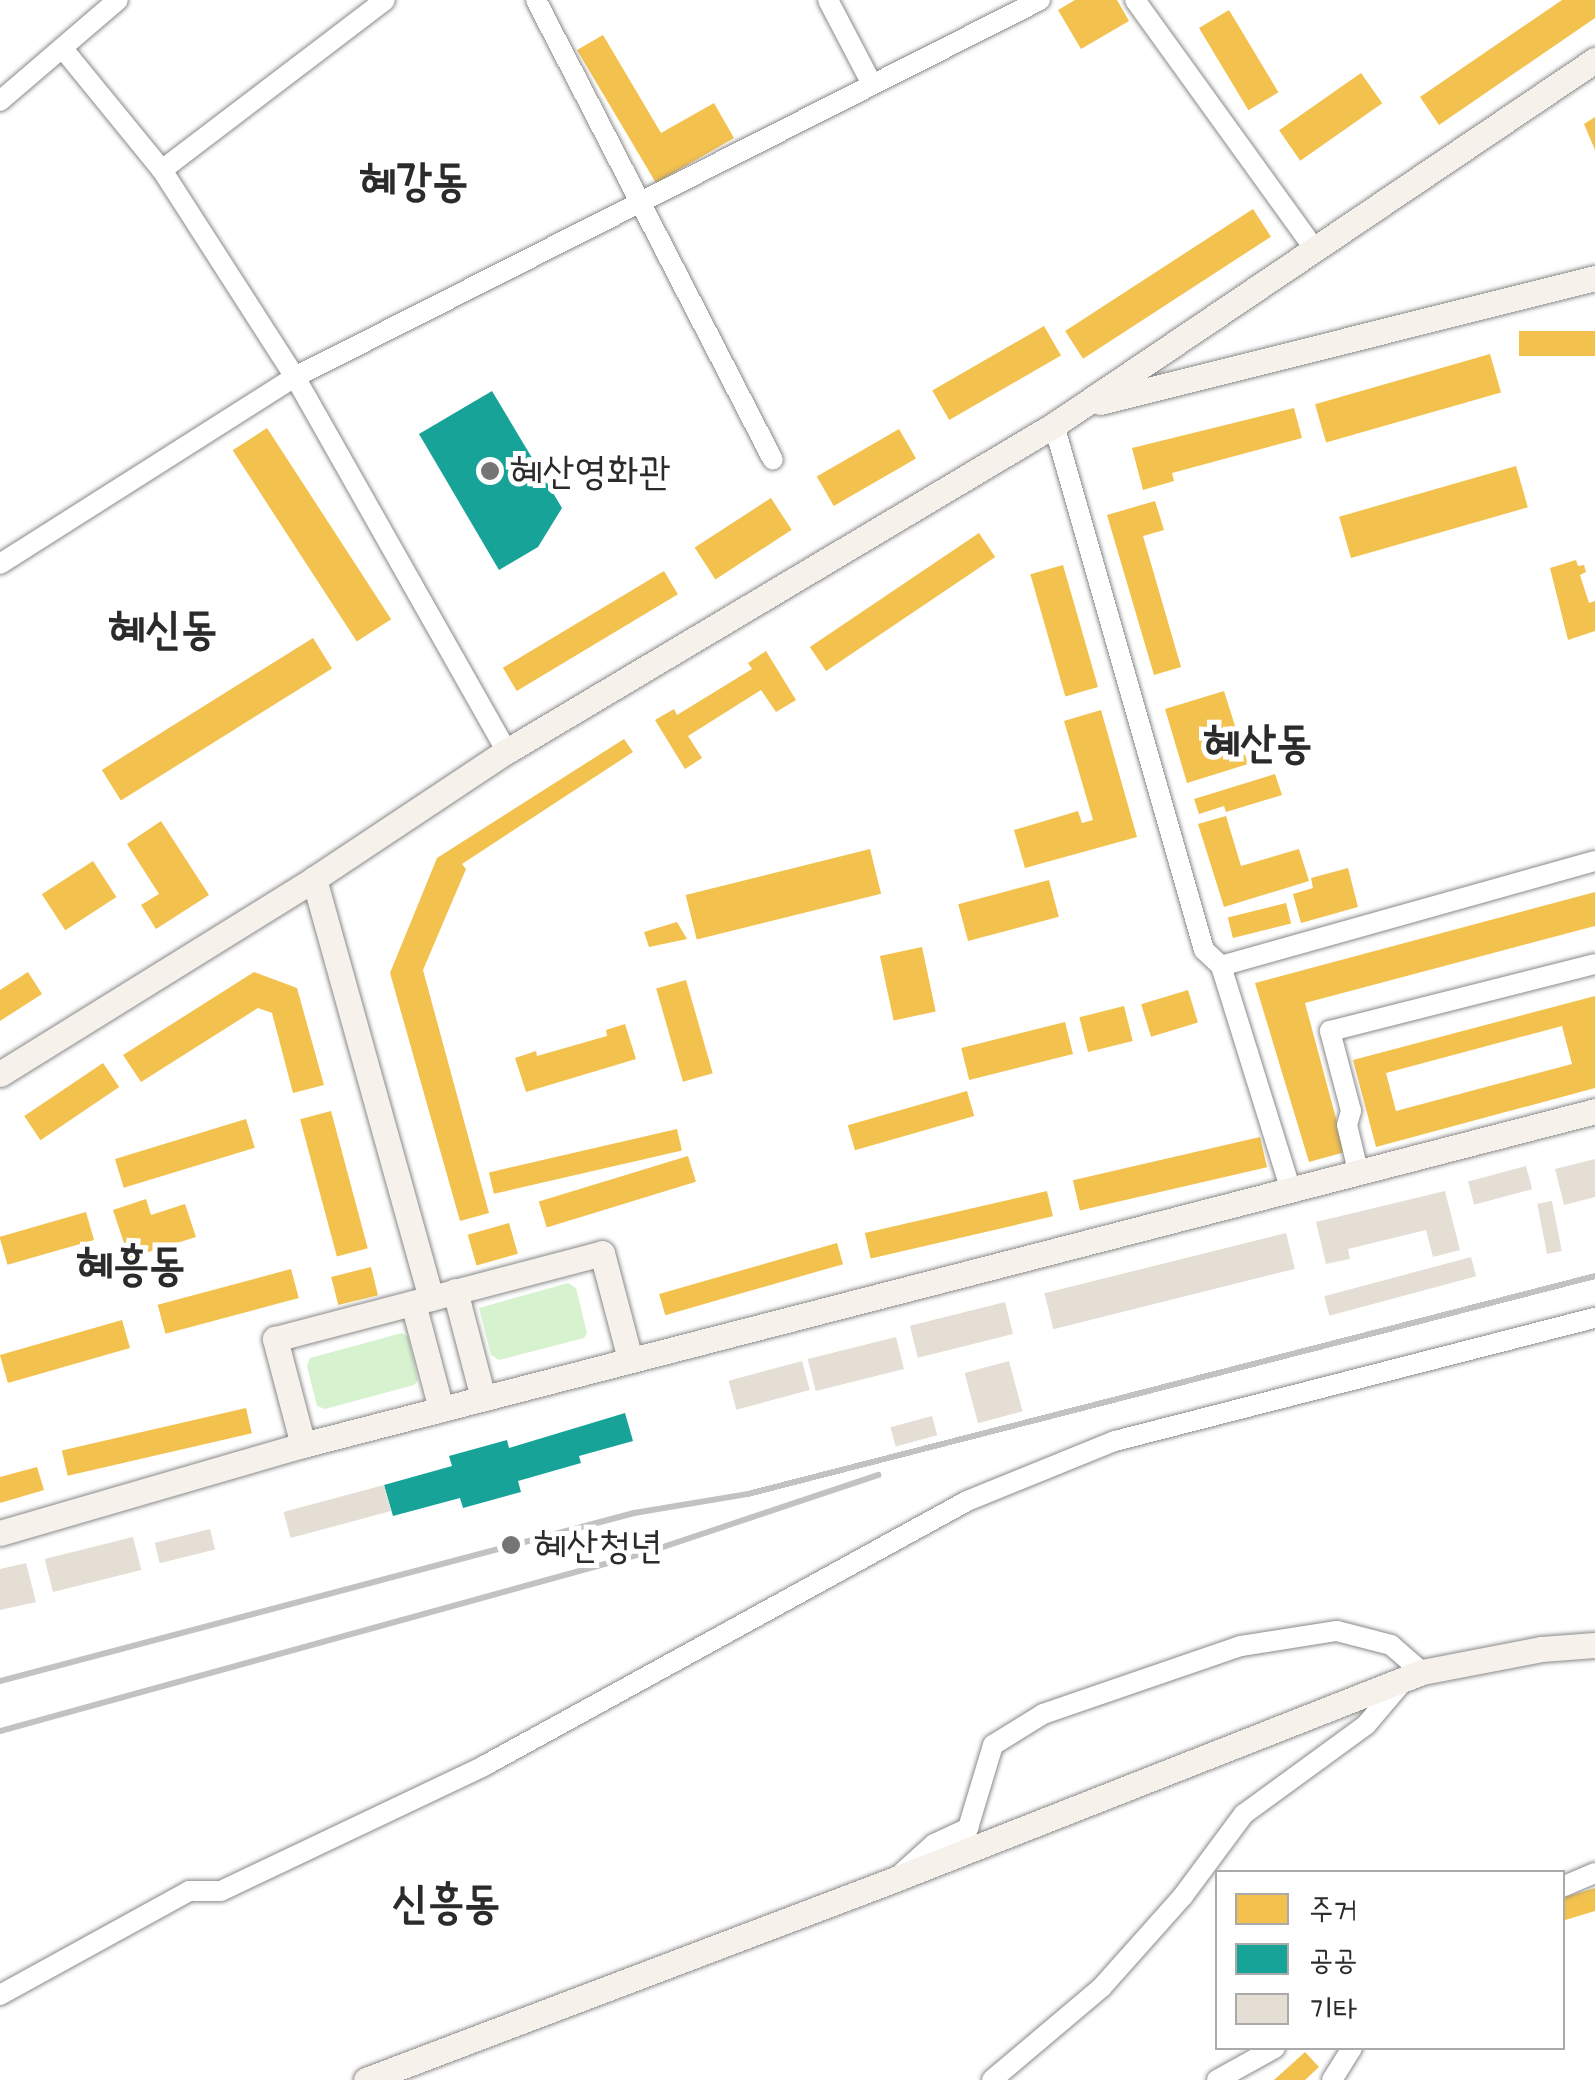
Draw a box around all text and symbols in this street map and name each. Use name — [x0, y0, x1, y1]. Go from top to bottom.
district label: 혜강동 — [360, 154, 468, 208]
place label: 혜산영화관 — [510, 447, 671, 495]
marker: 혜산영화관 — [479, 460, 501, 482]
district label: 혜신동 — [109, 602, 217, 656]
district label: 혜산동 — [1204, 716, 1312, 770]
district label: 혜흥동 — [77, 1238, 185, 1292]
place label: 혜산청년 — [534, 1521, 663, 1569]
marker: 혜산청년 — [498, 1532, 524, 1558]
legend — [1215, 1870, 1565, 2050]
district label: 신흥동 — [392, 1876, 500, 1930]
text: 주거 — [1309, 1890, 1357, 1928]
text: 공공 — [1309, 1940, 1357, 1978]
text: 기타 — [1309, 1990, 1357, 2028]

